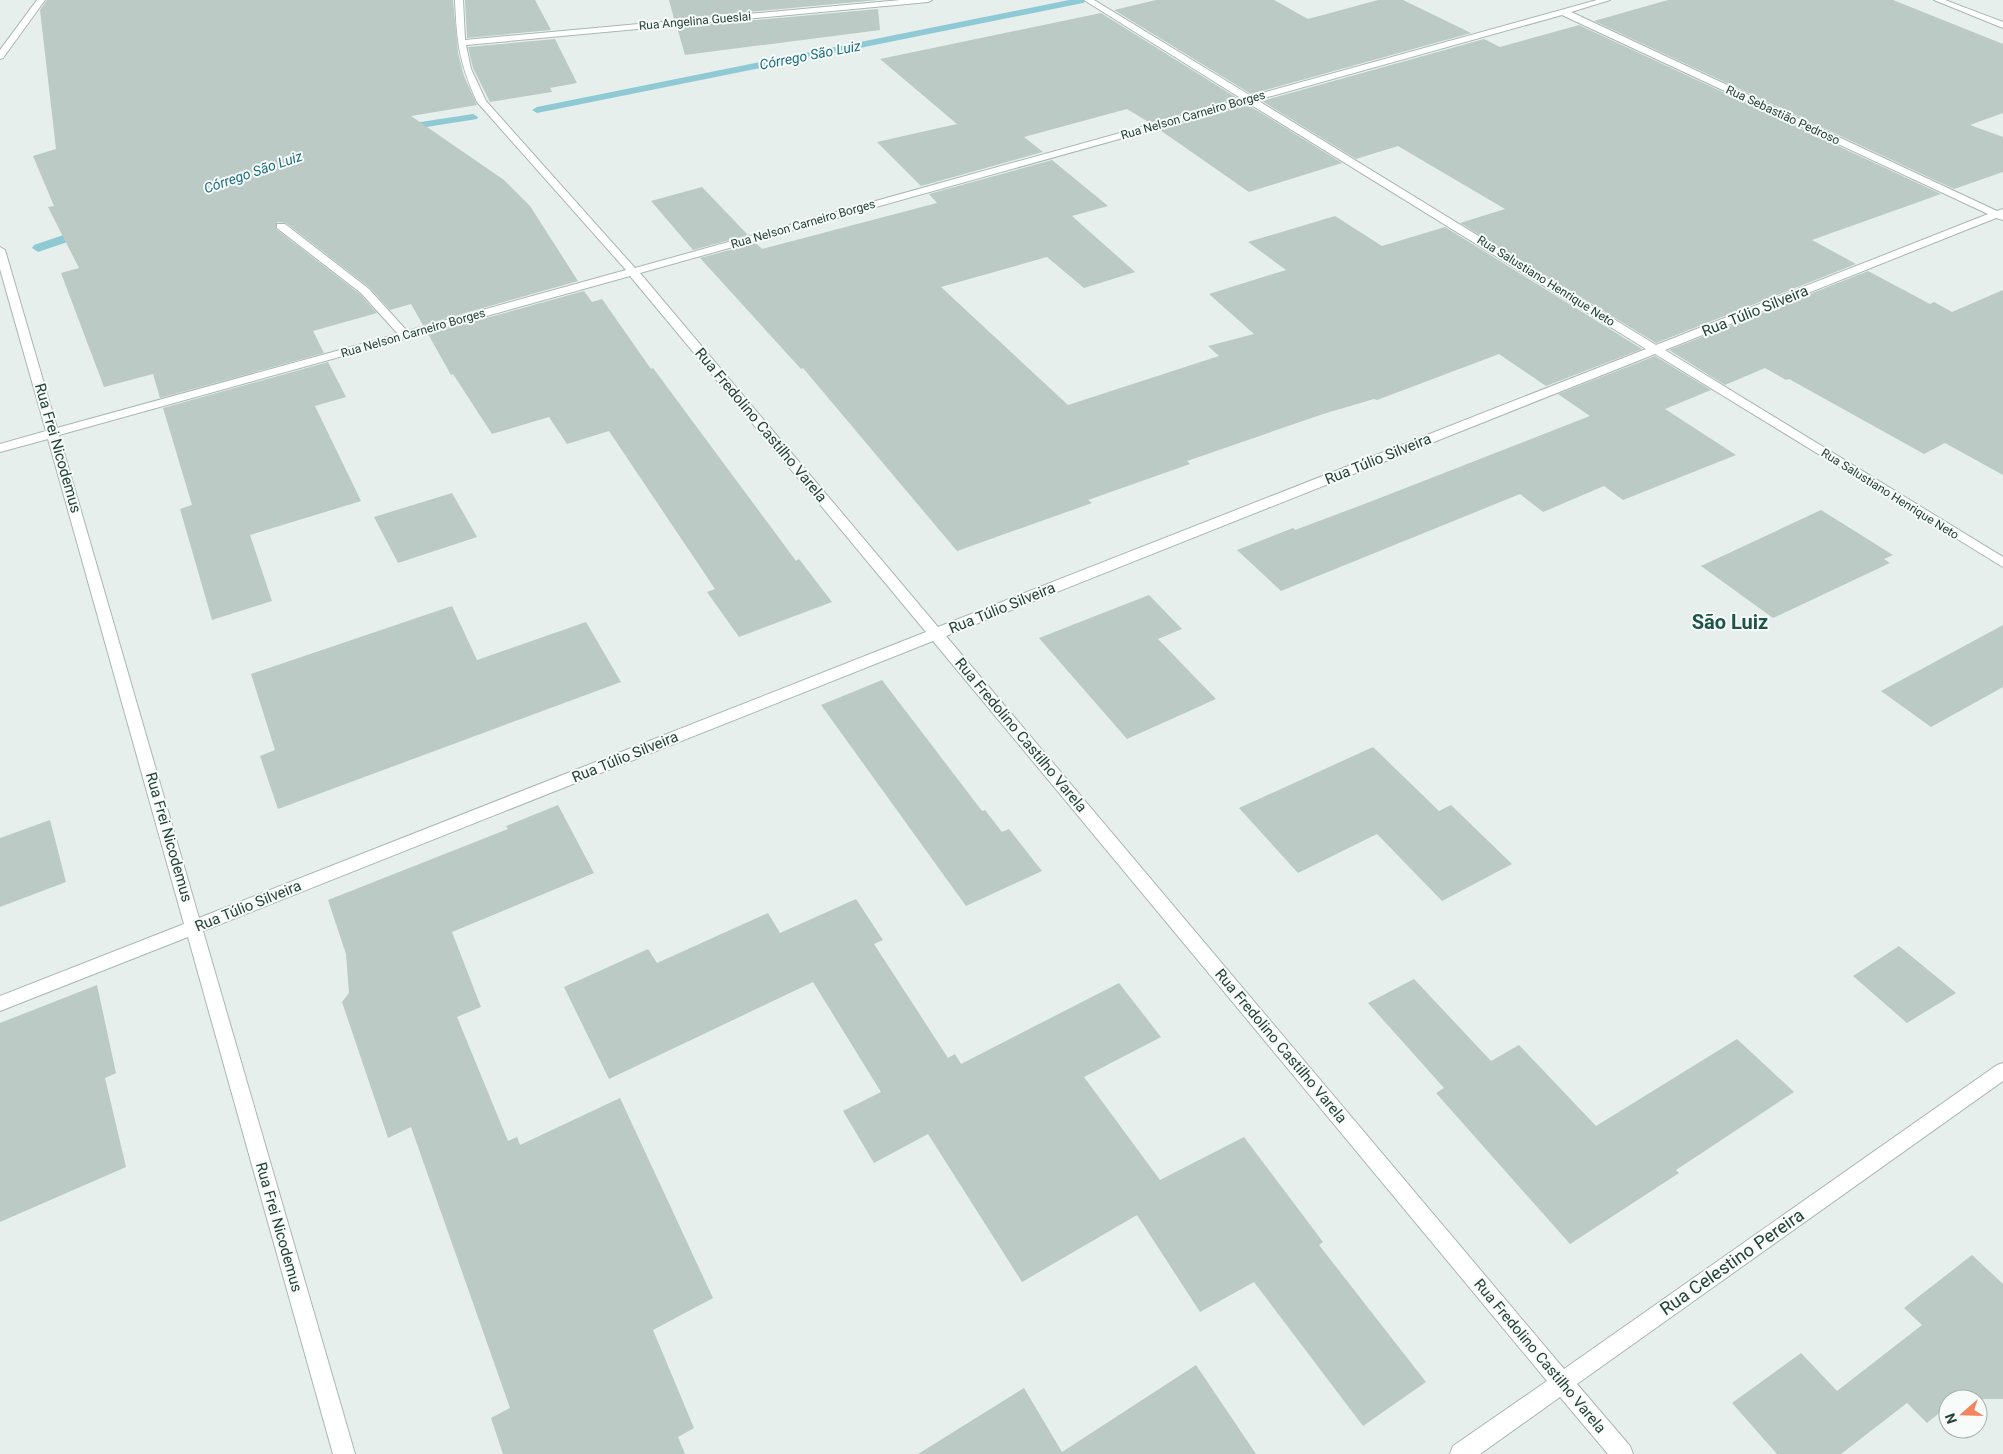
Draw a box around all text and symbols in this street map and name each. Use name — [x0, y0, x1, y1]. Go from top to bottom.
street label: Rua Angelina Gueslai — [638, 9, 752, 33]
water label: Córrego São Luiz — [758, 37, 862, 73]
street label: Rua Sebastião Pedroso — [1724, 82, 1842, 148]
street label: Rua Nelson Carneiro Borges — [1119, 88, 1267, 142]
water label: Córrego São Luiz — [202, 148, 304, 196]
street label: Rua Nelson Carneiro Borges — [729, 197, 877, 251]
street label: Rua Salustiano Henrique Neto — [1475, 233, 1618, 329]
street label: Rua Túlio Silveira — [1699, 281, 1811, 341]
street label: Rua Nelson Carneiro Borges — [339, 306, 487, 360]
street label: Rua Fredolino Castilho Varela — [691, 344, 831, 506]
street label: Rua Frei Nicodemus — [31, 381, 85, 515]
street label: Rua Túlio Silveira — [1322, 429, 1434, 489]
street label: Rua Salustiano Henrique Neto — [1819, 446, 1962, 542]
street label: Rua Túlio Silveira — [946, 578, 1058, 638]
district label: São Luiz — [1692, 610, 1768, 634]
street label: Rua Fredolino Castilho Varela — [951, 654, 1091, 816]
street label: Rua Túlio Silveira — [569, 727, 681, 787]
street label: Rua Frei Nicodemus — [142, 770, 196, 904]
street label: Rua Túlio Silveira — [192, 876, 304, 936]
street label: Rua Fredolino Castilho Varela — [1211, 965, 1351, 1127]
street label: Rua Frei Nicodemus — [252, 1160, 306, 1294]
street label: Rua Celestino Pereira — [1656, 1204, 1808, 1319]
street label: Rua Fredolino Castilho Varela — [1470, 1275, 1610, 1437]
north arrow — [1938, 1389, 1988, 1439]
text: N — [1942, 1411, 1960, 1426]

